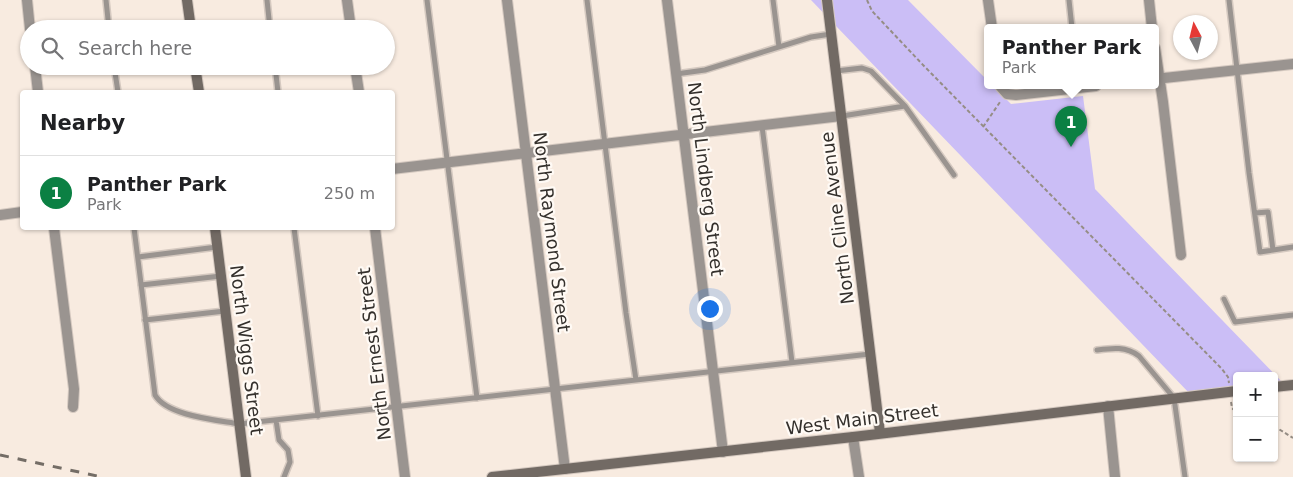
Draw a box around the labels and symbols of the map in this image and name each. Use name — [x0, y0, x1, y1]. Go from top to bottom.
north arrow — [1173, 15, 1218, 60]
street label: North Lindberg Street — [684, 81, 728, 277]
pin: 1 — [1055, 106, 1087, 147]
street label: North Raymond Street — [529, 131, 575, 333]
street label: North Cline Avenue — [816, 131, 858, 305]
street label: North Wiggs Street — [226, 264, 268, 436]
street label: North Ernest Street — [353, 266, 395, 442]
your location — [697, 296, 723, 322]
street label: West Main Street — [785, 399, 939, 439]

